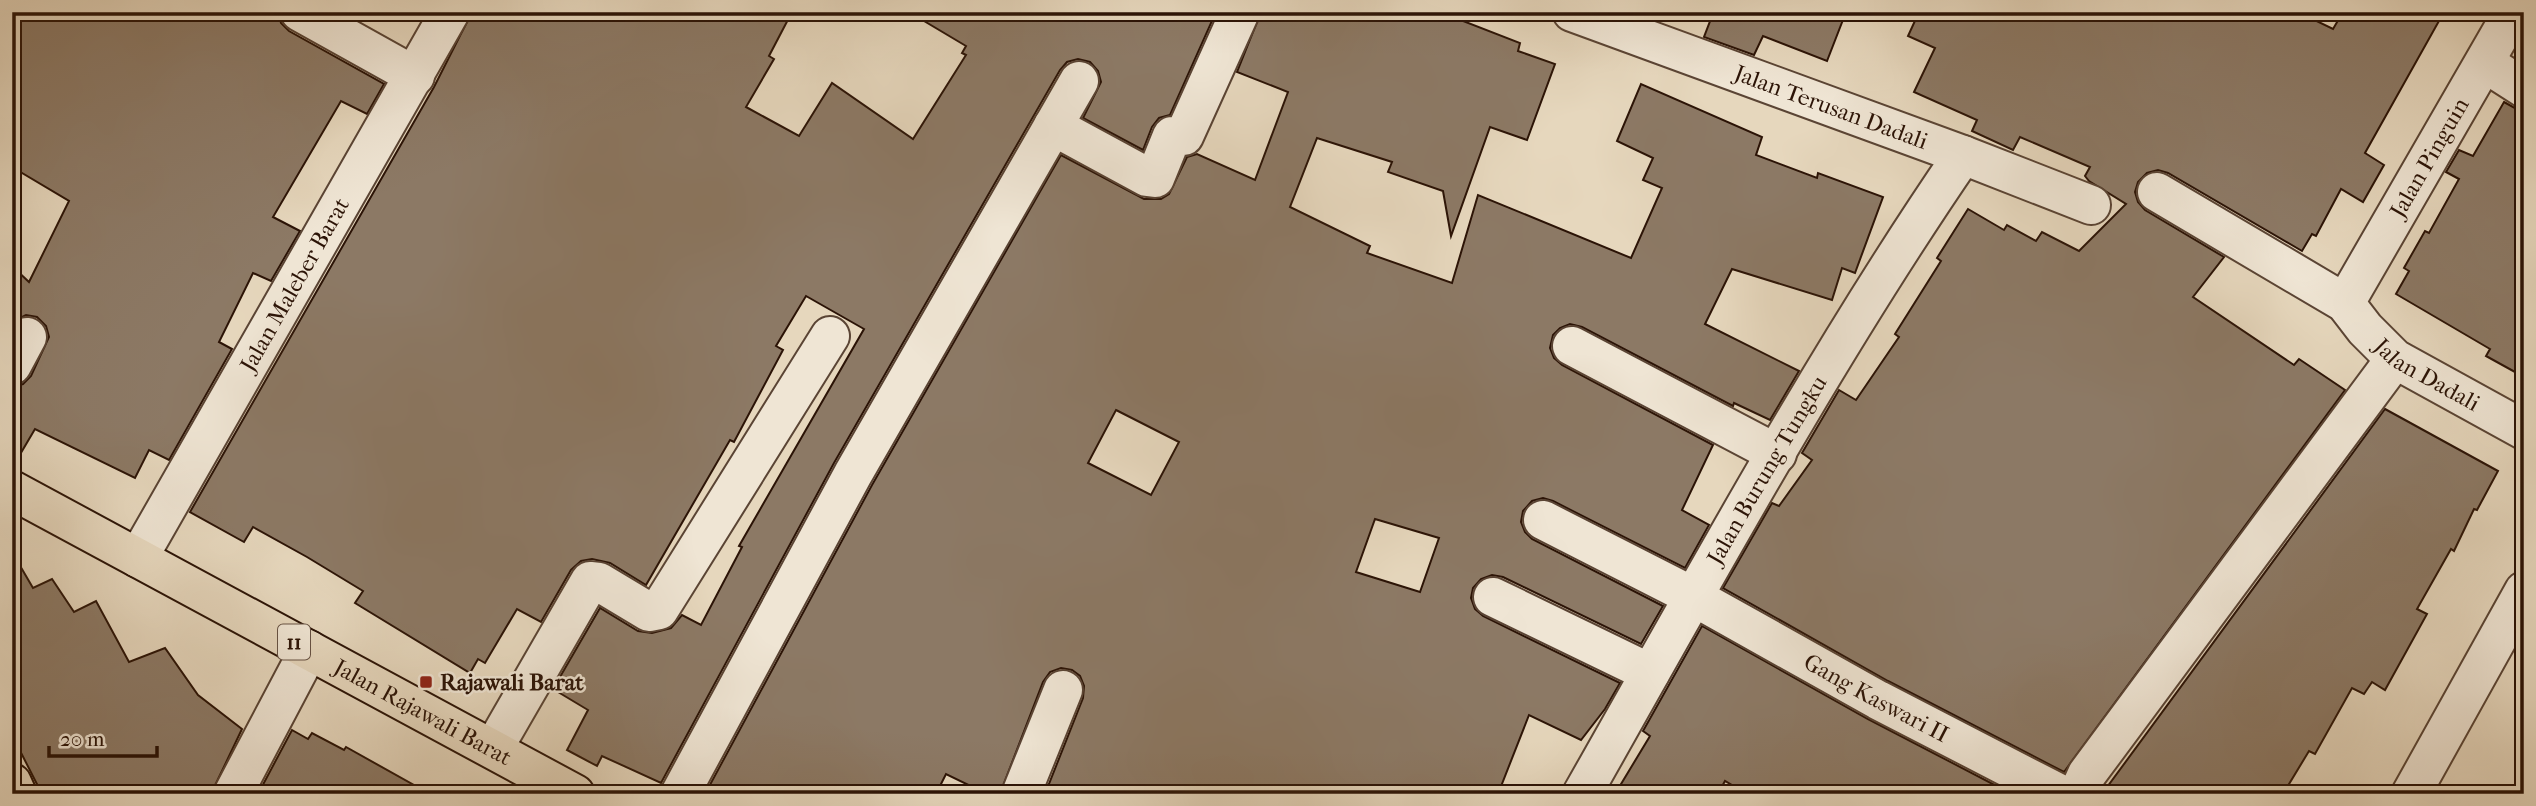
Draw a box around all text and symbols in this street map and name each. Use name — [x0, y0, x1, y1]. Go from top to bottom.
street label: Jalan Terusan Dadali — [1729, 59, 1932, 155]
street label: Jalan Pinguin — [2383, 92, 2475, 224]
street label: Jalan Maleber Barat — [233, 193, 355, 378]
street label: Jalan Dadali — [2367, 332, 2484, 417]
street label: Jalan Burung Tungku — [1700, 371, 1833, 571]
road number: 11 — [278, 624, 310, 660]
street label: Gang Kaswari II — [1799, 648, 1953, 748]
street label: Jalan Rajawali Barat — [328, 653, 516, 771]
place label: Rajawali Barat — [440, 669, 584, 696]
marker: Rajawali Barat — [418, 674, 434, 690]
scale bar — [49, 715, 158, 759]
text: 20 m — [60, 727, 105, 751]

